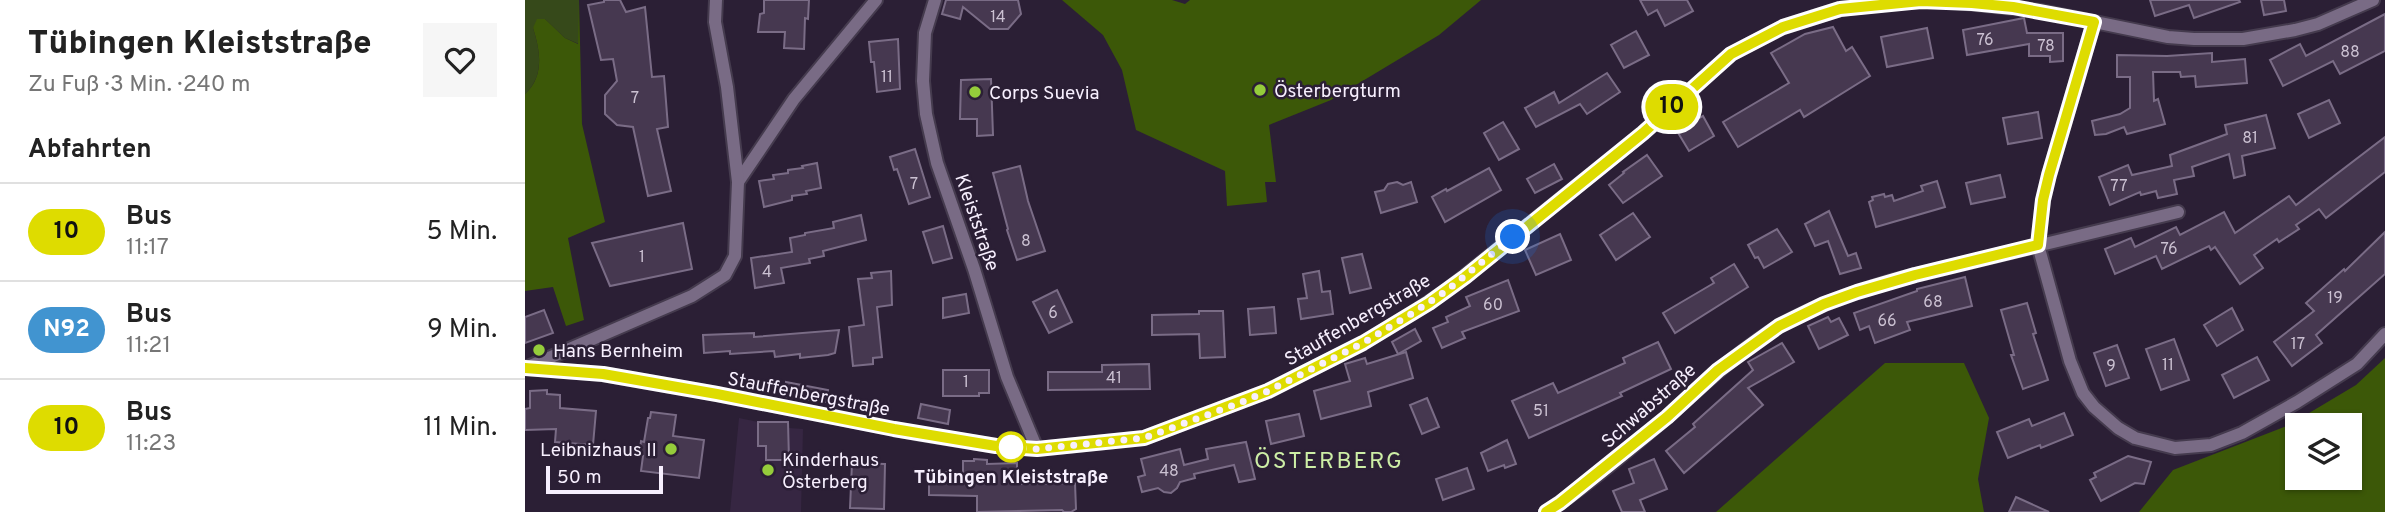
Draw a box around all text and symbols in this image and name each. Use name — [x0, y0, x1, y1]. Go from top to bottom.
house number: 14 — [990, 8, 1006, 28]
button: heart — [423, 23, 497, 97]
text: Tübingen Kleiststraße — [28, 24, 372, 66]
house number: 76 — [1976, 31, 1994, 51]
house number: 78 — [2037, 37, 2055, 57]
house number: 88 — [2340, 43, 2360, 63]
house number: 11 — [881, 68, 893, 88]
text: Zu Fuß · 3 Min. · 240 m — [28, 71, 250, 100]
place label: Österbergturm — [1274, 79, 1401, 104]
place label: Corps Suevia — [989, 82, 1100, 106]
marker: Österbergturm — [1252, 82, 1268, 98]
marker: Corps Suevia — [967, 84, 983, 100]
line badge: 10 — [1641, 84, 1703, 130]
house number: 7 — [631, 89, 639, 109]
text: 10 — [1659, 92, 1685, 122]
house number: 81 — [2242, 129, 2258, 149]
text: Abfahrten — [28, 134, 152, 167]
street label: Kleiststraße — [948, 171, 1004, 274]
house number: 7 — [910, 175, 918, 195]
house number: 77 — [2110, 177, 2128, 197]
text: Bus — [126, 201, 172, 234]
text: 5 Min. — [427, 216, 497, 249]
text: 10 — [54, 217, 79, 247]
your location — [1495, 219, 1530, 254]
house number: 8 — [1021, 232, 1031, 252]
text: 11:17 — [126, 234, 169, 263]
house number: 76 — [2160, 240, 2178, 260]
house number: 1 — [639, 248, 645, 268]
house number: 4 — [762, 263, 772, 283]
street label: Stauffenbergstraße — [1281, 269, 1435, 372]
house number: 19 — [2327, 289, 2343, 309]
house number: 68 — [1923, 293, 1943, 313]
house number: 60 — [1483, 296, 1503, 316]
text: Bus — [126, 299, 172, 332]
house number: 6 — [1048, 304, 1058, 324]
house number: 66 — [1877, 312, 1897, 332]
text: 9 Min. — [427, 314, 497, 347]
text: N92 — [43, 315, 90, 345]
text: 11:21 — [126, 332, 171, 361]
house number: 17 — [2291, 335, 2305, 355]
place label: Hans Bernheim — [553, 340, 683, 364]
marker: Hans Bernheim — [531, 342, 547, 358]
house number: 11 — [2162, 356, 2174, 376]
house number: 9 — [2106, 357, 2116, 377]
street label: Schwabstraße — [1597, 359, 1702, 454]
street label: Stauffenbergstraße — [726, 367, 892, 422]
house number: 41 — [1106, 369, 1122, 389]
house number: 1 — [963, 373, 969, 393]
text: Bus — [126, 397, 172, 430]
house number: 51 — [1533, 402, 1549, 422]
text: 11 Min. — [423, 412, 497, 445]
text: 10 — [54, 413, 79, 443]
map controls — [2285, 413, 2362, 490]
button: layers — [2285, 413, 2362, 490]
text: 11:23 — [126, 430, 176, 459]
marker: Tübingen Kleiststraße — [996, 432, 1026, 462]
place label: Leibnizhaus II — [540, 439, 657, 463]
marker: Leibnizhaus II — [663, 441, 679, 457]
district label: ÖSTERBERG — [1254, 447, 1404, 477]
place label: Kinderhaus Österberg — [782, 449, 879, 495]
marker: Kinderhaus Österberg — [760, 462, 776, 478]
house number: 48 — [1159, 462, 1179, 482]
scale bar — [546, 463, 663, 495]
text: 50 m — [557, 466, 602, 490]
place label: Tübingen Kleiststraße — [914, 466, 1108, 490]

